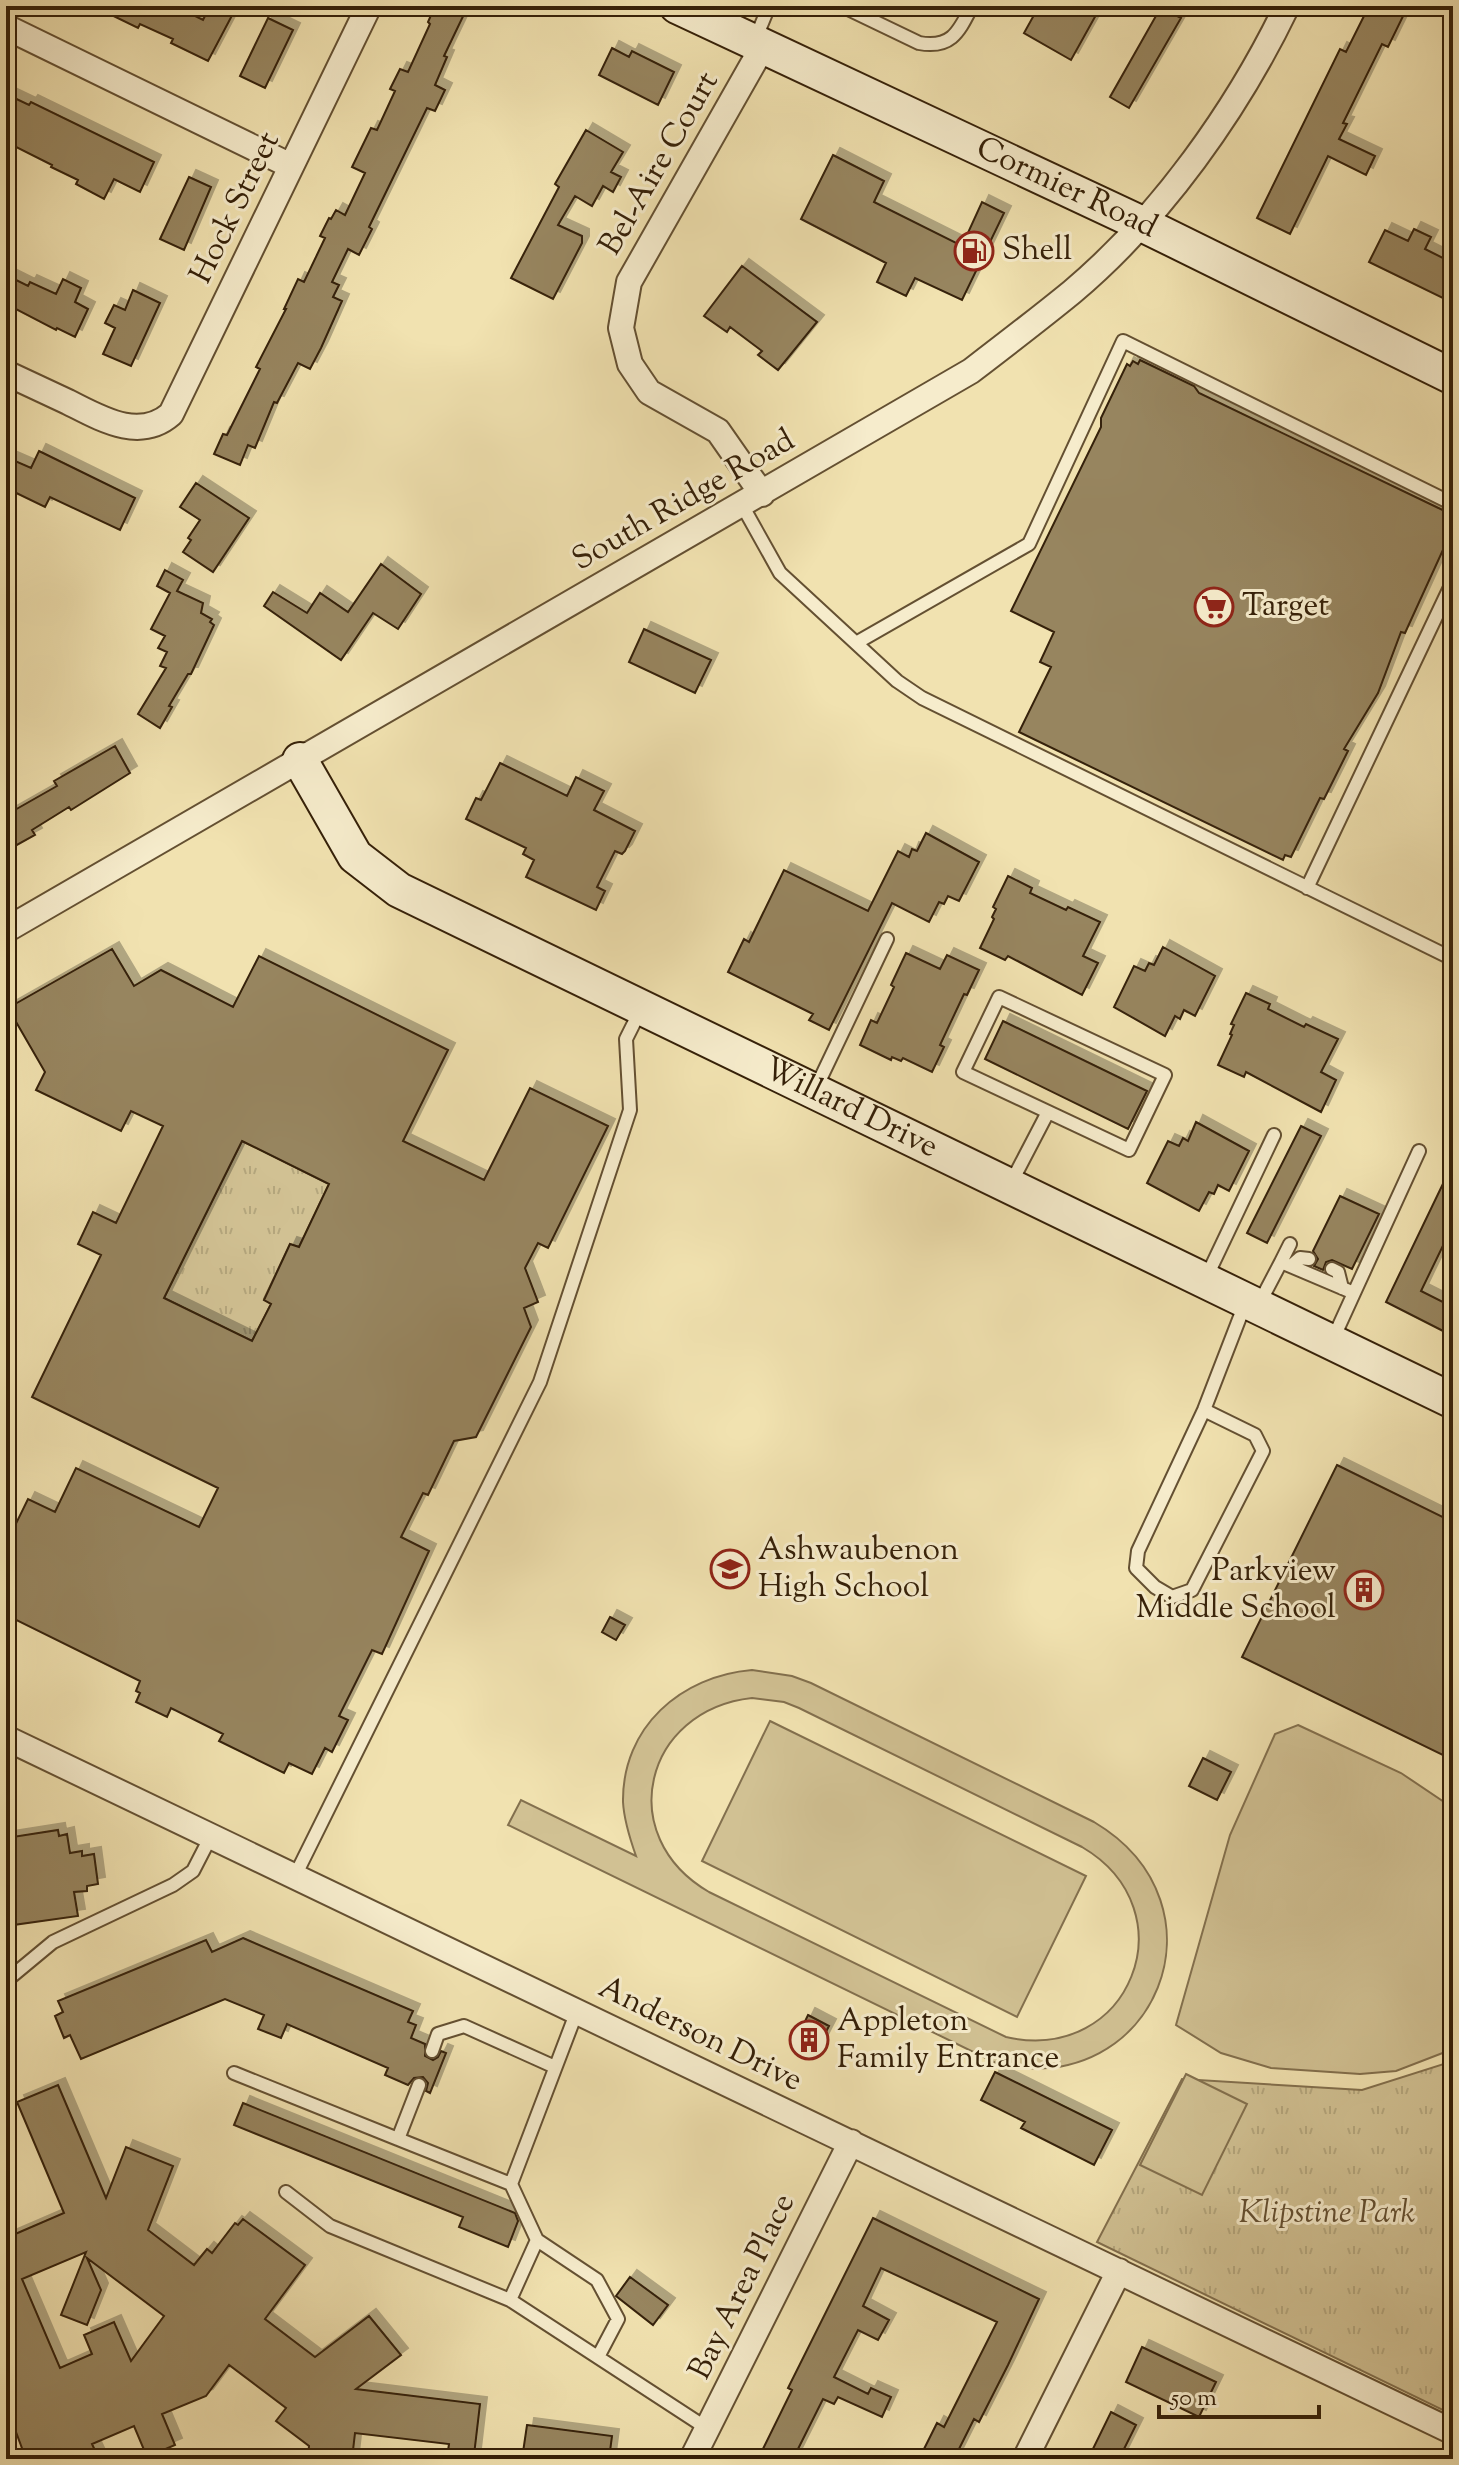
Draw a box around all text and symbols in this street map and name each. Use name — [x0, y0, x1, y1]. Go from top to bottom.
street label: Bel-Aire Court — [589, 64, 731, 264]
street label: Hock Street — [179, 124, 293, 292]
street label: Cormier Road — [968, 126, 1165, 251]
place label: Shell — [1002, 228, 1072, 274]
fuel station icon: Shell — [953, 230, 995, 272]
street label: South Ridge Road — [564, 418, 804, 584]
place label: Target — [1242, 584, 1329, 630]
supermarket icon: Target — [1193, 586, 1235, 628]
street label: Willard Drive — [755, 1047, 946, 1171]
place label: Ashwaubenon High School — [758, 1528, 959, 1611]
school or university icon: Ashwaubenon High School — [709, 1548, 751, 1590]
place label: Parkview Middle School — [1136, 1549, 1336, 1632]
building icon: Parkview Middle School — [1343, 1569, 1385, 1611]
street label: Anderson Drive — [590, 1966, 810, 2104]
place label: Appleton Family Entrance — [837, 1999, 1060, 2082]
building icon: Appleton Family Entrance — [788, 2019, 830, 2061]
street label: Bay Area Place — [678, 2186, 808, 2388]
park label: Klipstine Park — [1239, 2191, 1415, 2237]
scale bar — [1159, 2369, 1319, 2419]
text: 50 m — [1169, 2382, 1217, 2416]

